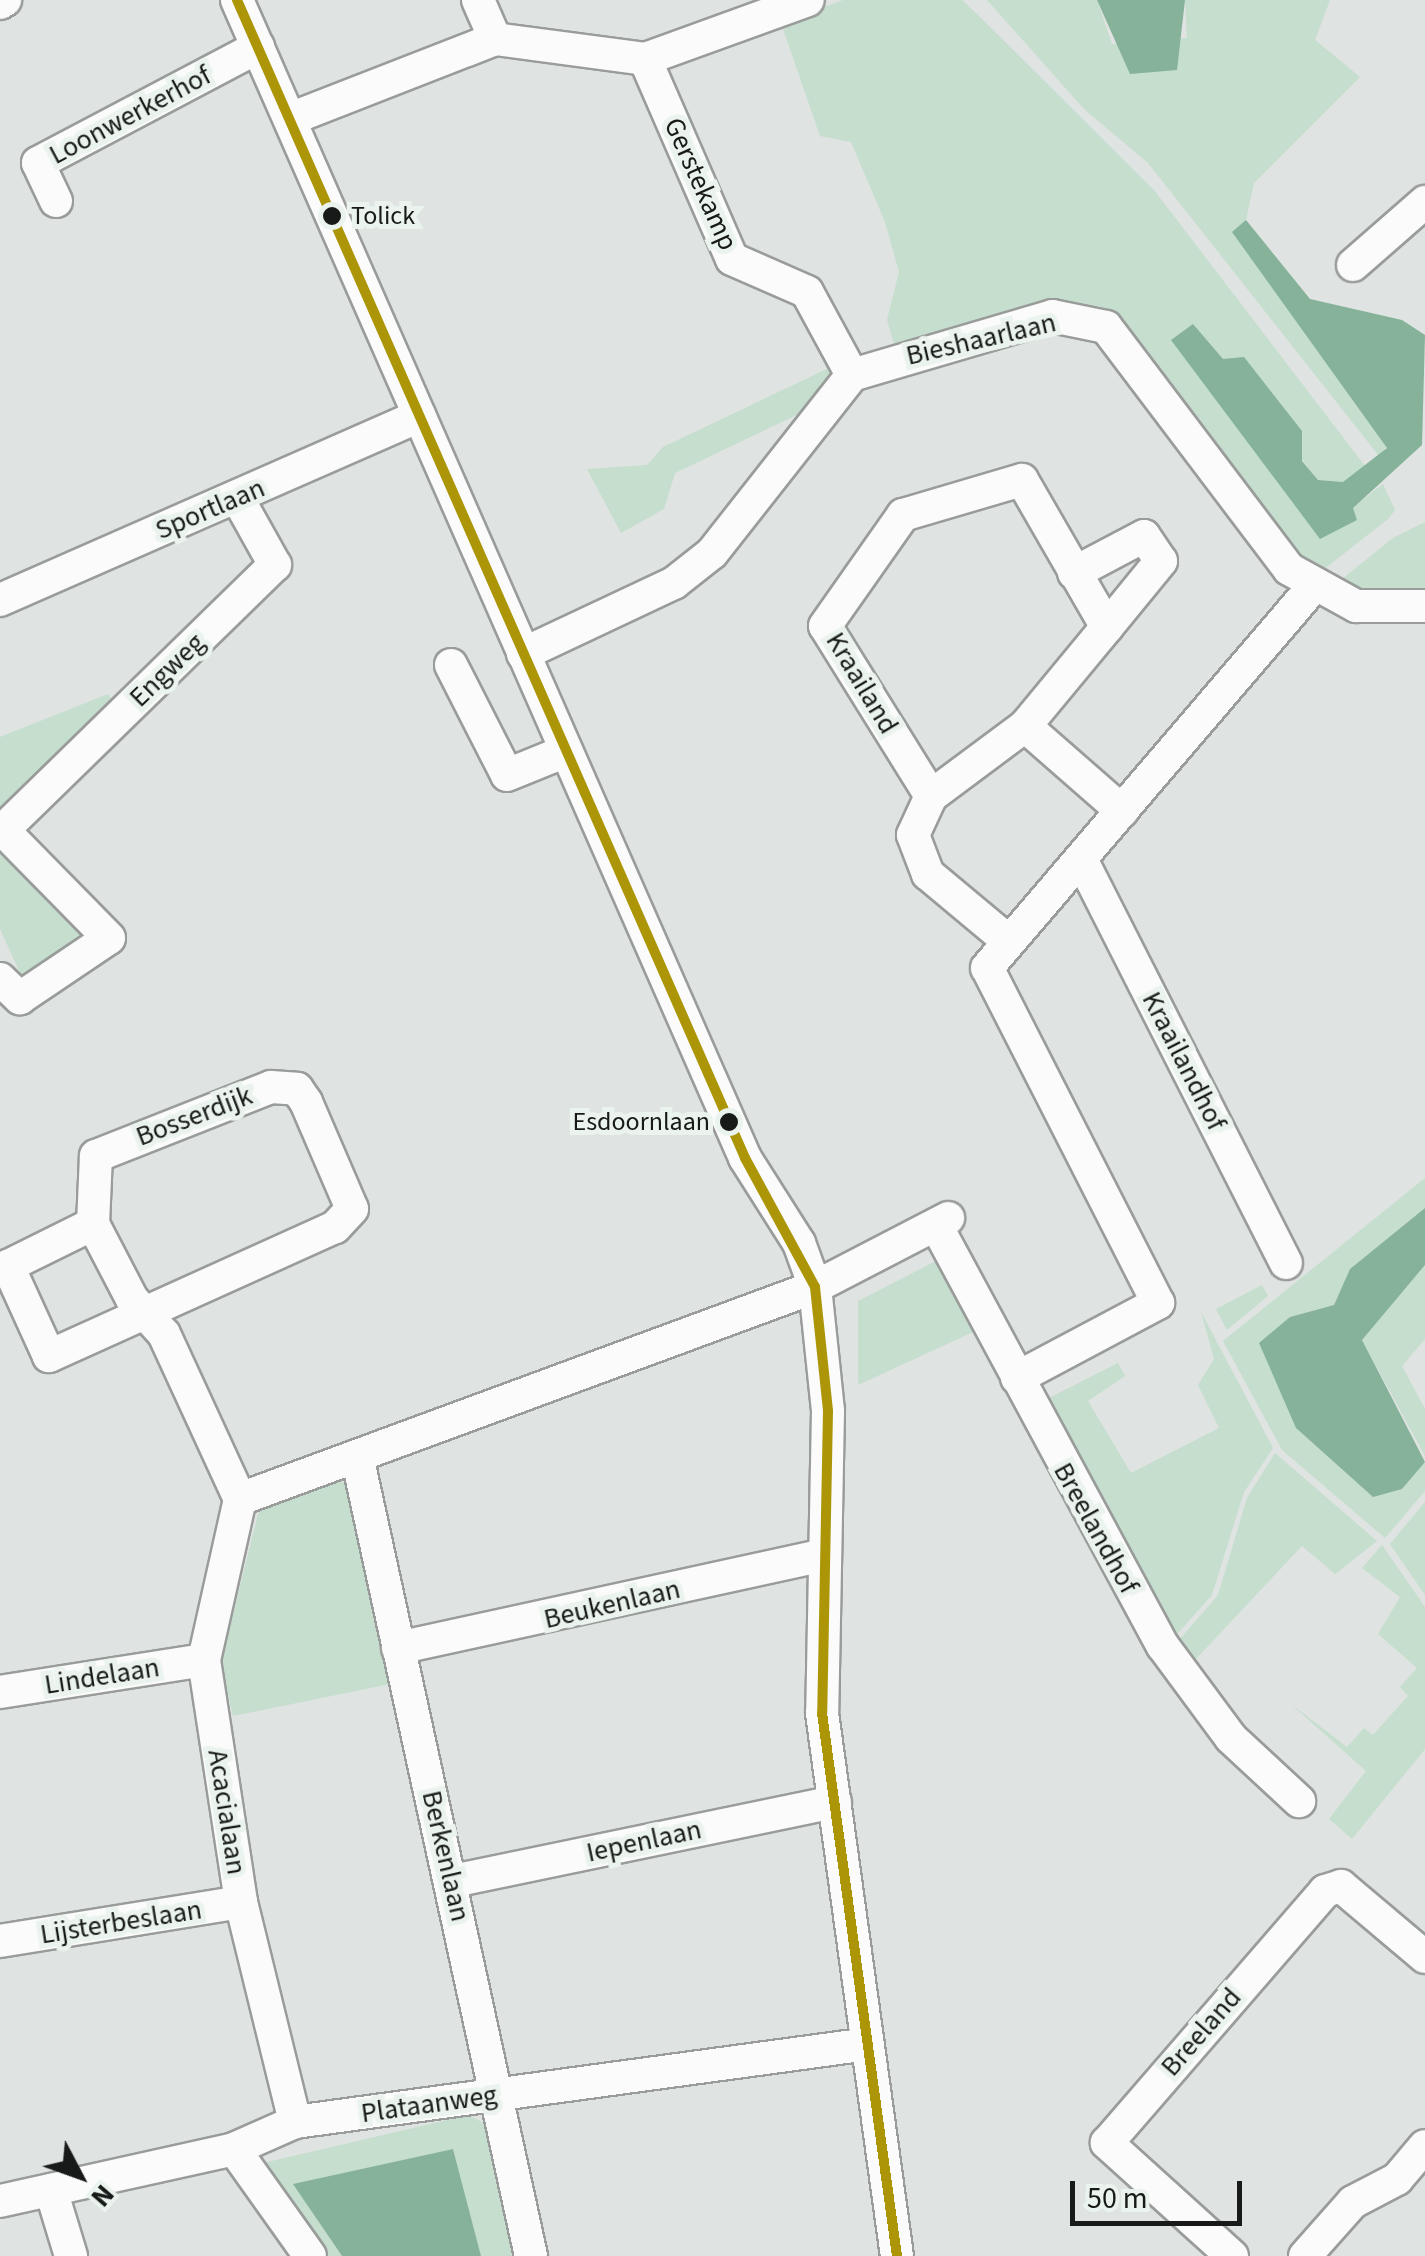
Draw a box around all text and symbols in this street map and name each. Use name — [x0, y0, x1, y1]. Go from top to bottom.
street label: Loonwerkerhof — [44, 58, 216, 172]
street label: Gerstekamp — [657, 113, 745, 255]
place label: Tolick — [351, 200, 415, 232]
marker: Tolick — [322, 206, 342, 226]
street label: Bieshaarlaan — [903, 305, 1059, 373]
street label: Sportlaan — [150, 471, 270, 547]
street label: Engweg — [122, 626, 212, 714]
street label: Kraailand — [819, 626, 905, 740]
street label: Kraailandhof — [1135, 986, 1233, 1136]
street label: Bosserdijk — [131, 1079, 257, 1153]
place label: Esdoornlaan — [572, 1106, 710, 1138]
marker: Esdoornlaan — [719, 1112, 739, 1132]
street label: Breelandhof — [1046, 1457, 1146, 1599]
street label: Beukenlaan — [541, 1572, 683, 1636]
street label: Lindelaan — [42, 1650, 162, 1702]
street label: Acacialaan — [201, 1747, 253, 1877]
street label: Berkenlaan — [415, 1787, 477, 1925]
street label: Iepenlaan — [583, 1812, 705, 1870]
street label: Lijsterbeslaan — [38, 1893, 204, 1951]
street label: Breeland — [1154, 1981, 1248, 2083]
street label: Plataanweg — [359, 2078, 499, 2130]
north arrow — [30, 2126, 130, 2226]
scale bar — [1075, 2161, 1248, 2223]
text: N — [81, 2176, 124, 2216]
text: 50 m — [1087, 2177, 1148, 2220]

